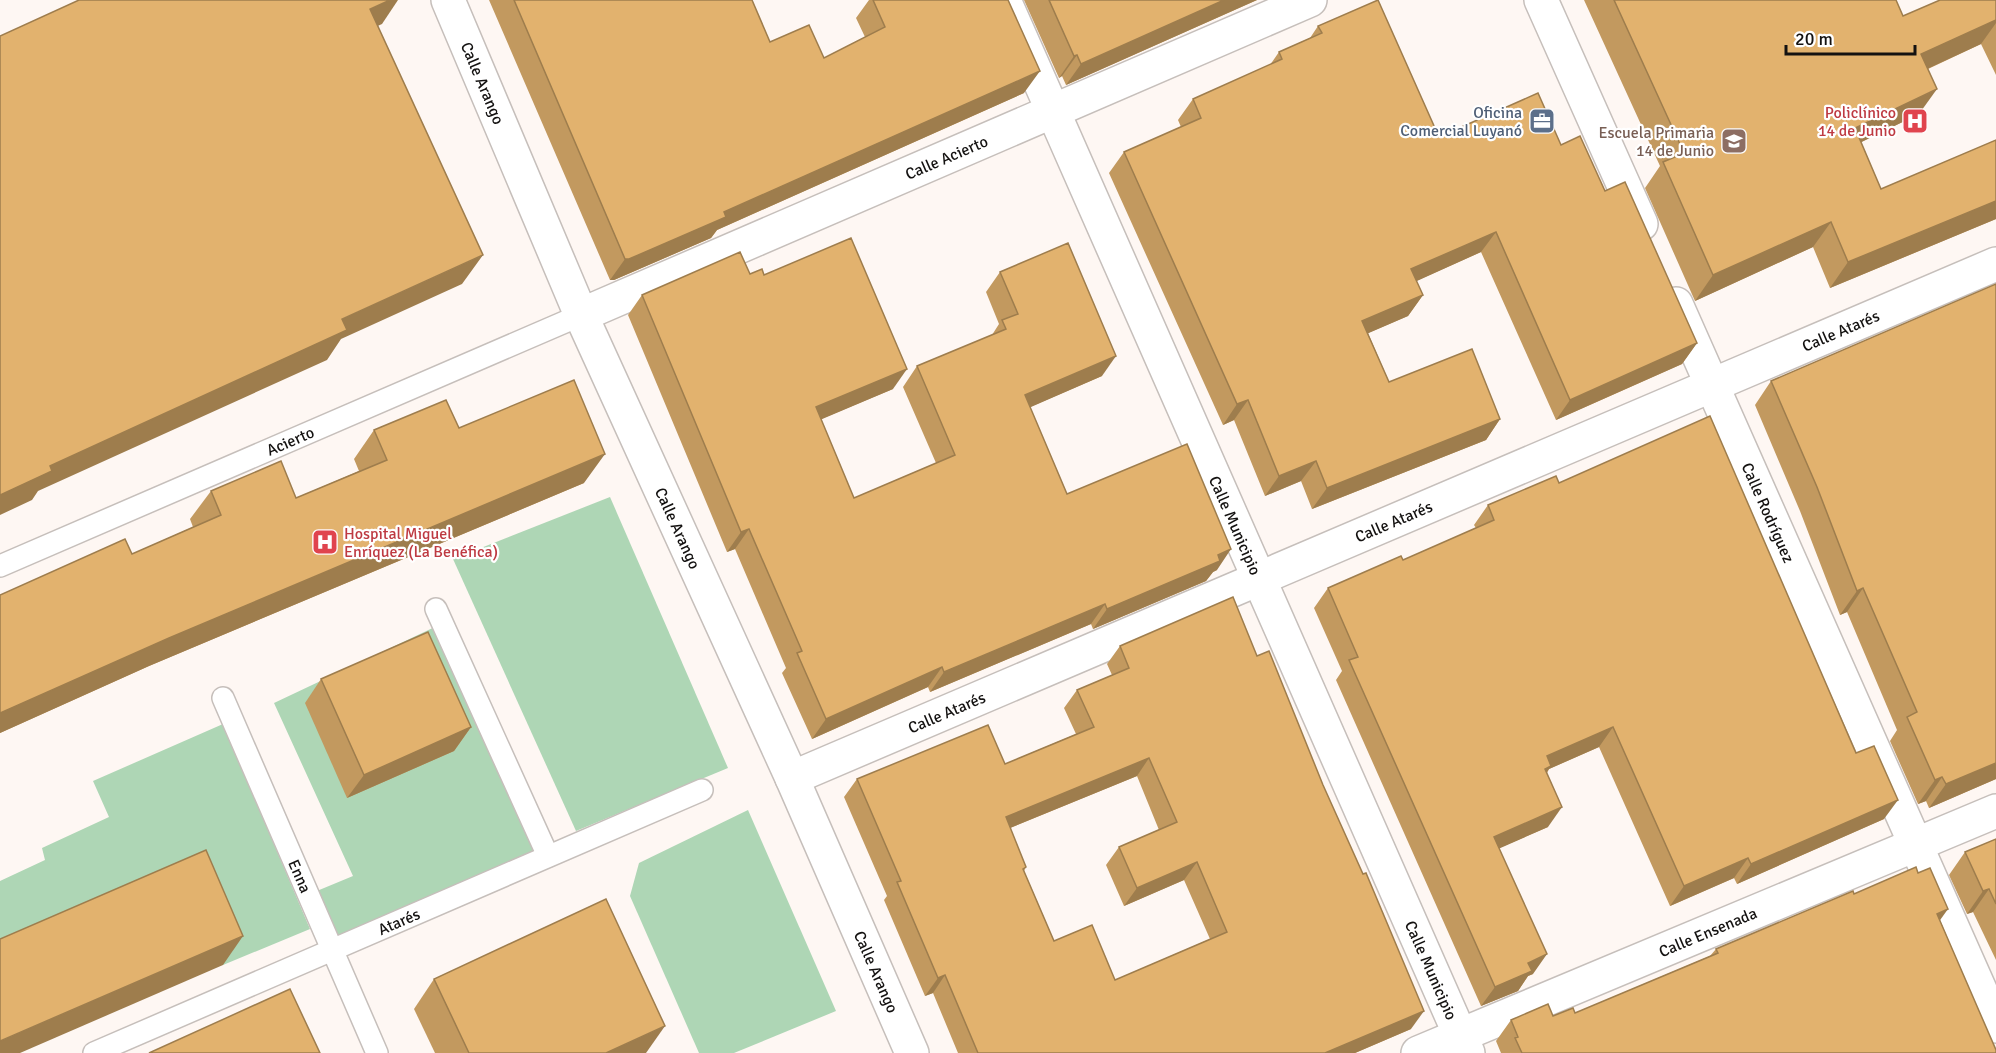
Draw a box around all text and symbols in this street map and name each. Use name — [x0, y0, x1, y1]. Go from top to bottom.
scale bar — [1786, 18, 1915, 56]
text: 20 m — [1795, 28, 1833, 50]
street label: Calle Arango — [456, 39, 508, 128]
place label: Oficina Comercial Luyanó — [1400, 103, 1522, 141]
place label: Policlínico 14 de Junio — [1818, 103, 1896, 141]
office icon: Oficina Comercial Luyanó — [1527, 106, 1557, 136]
hospital icon: Policlínico 14 de Junio — [1900, 106, 1930, 136]
place label: Escuela Primaria 14 de Junio — [1599, 123, 1714, 161]
school or university icon: Escuela Primaria 14 de Junio — [1719, 126, 1749, 156]
street label: Calle Acierto — [902, 131, 991, 185]
street label: Calle Atarés — [1799, 306, 1883, 357]
street label: Acierto — [264, 423, 317, 461]
street label: Calle Rodríguez — [1737, 460, 1798, 566]
street label: Calle Municipio — [1204, 473, 1265, 578]
street label: Calle Arango — [650, 484, 704, 572]
street label: Calle Atarés — [1352, 497, 1436, 547]
place label: Hospital Miguel Enríquez (La Benéfica) — [344, 524, 498, 562]
hospital icon: Hospital Miguel Enríquez (La Benéfica) — [310, 527, 340, 557]
street label: Calle Atarés — [905, 688, 989, 738]
street label: Enna — [283, 856, 315, 896]
street label: Calle Ensenada — [1656, 903, 1760, 962]
street label: Atarés — [375, 904, 423, 940]
street label: Calle Municipio — [1400, 918, 1461, 1023]
street label: Calle Arango — [849, 928, 902, 1016]

